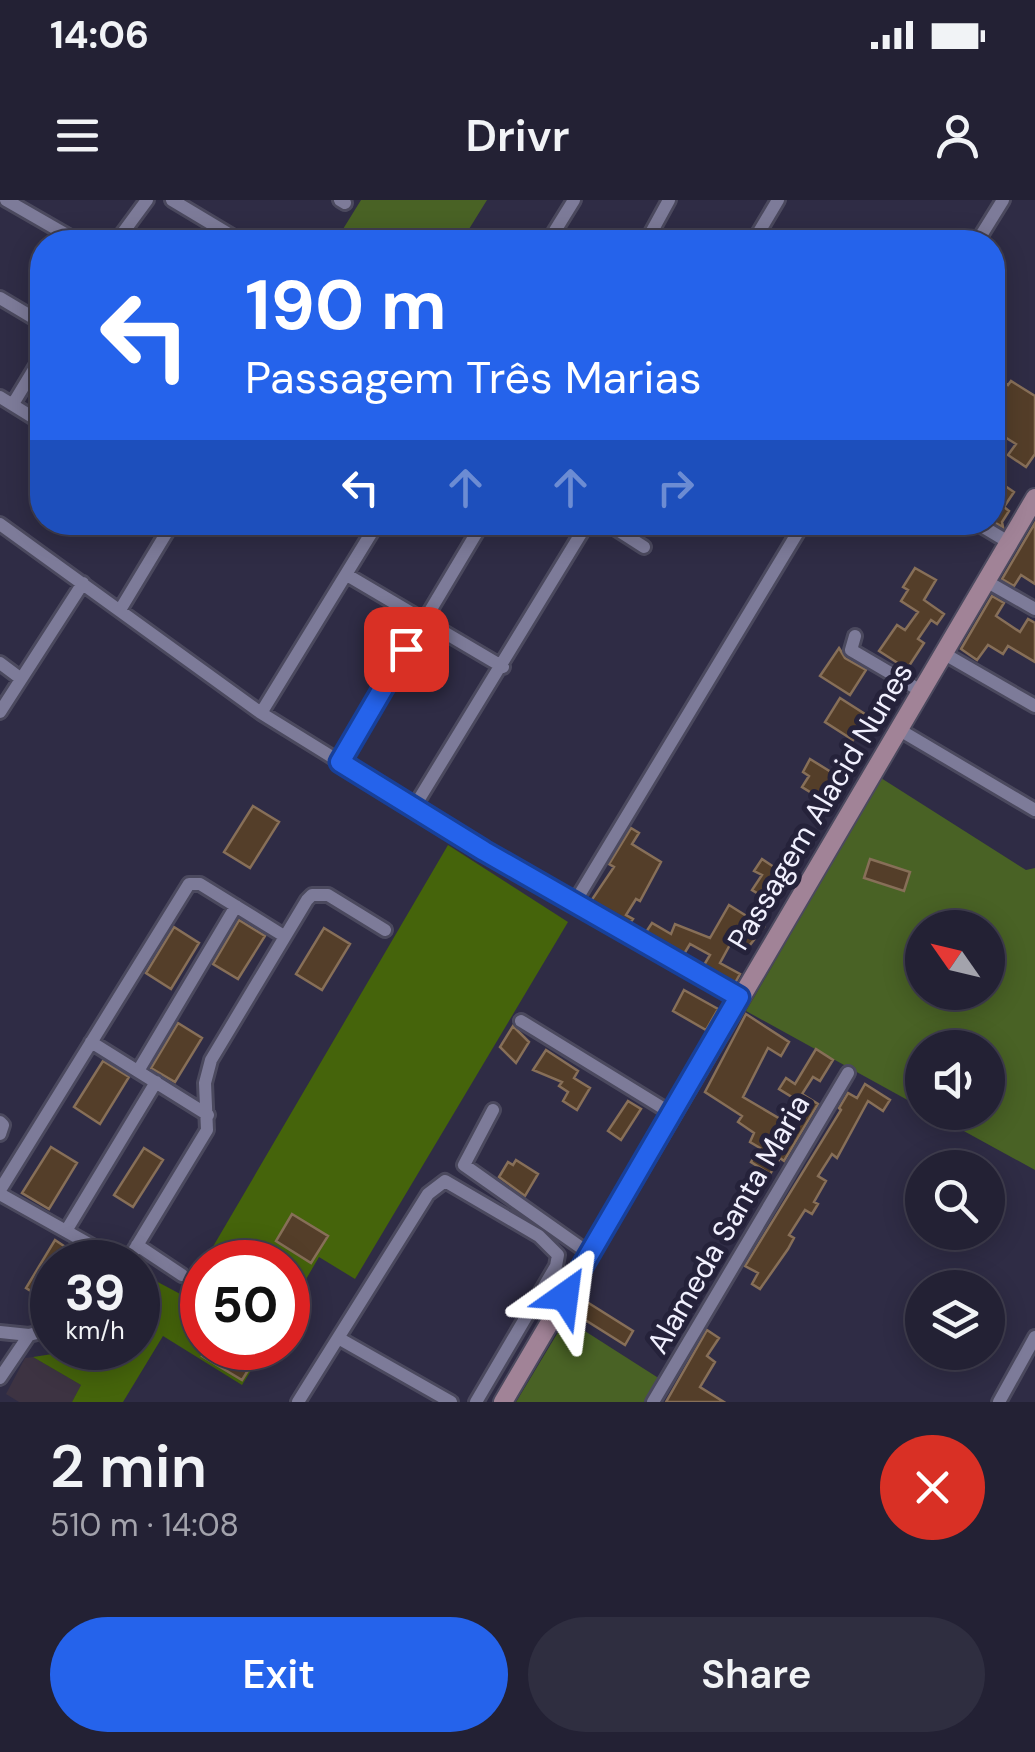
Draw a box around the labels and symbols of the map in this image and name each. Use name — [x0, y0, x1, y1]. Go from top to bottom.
pin — [364, 607, 449, 692]
street label: Passagem Alacid Nunes — [719, 655, 921, 957]
north arrow — [905, 910, 1005, 1010]
street label: Alameda Santa Maria — [638, 1087, 818, 1361]
speed limit sign: 50 — [180, 1240, 310, 1370]
position arrow — [513, 1244, 617, 1348]

